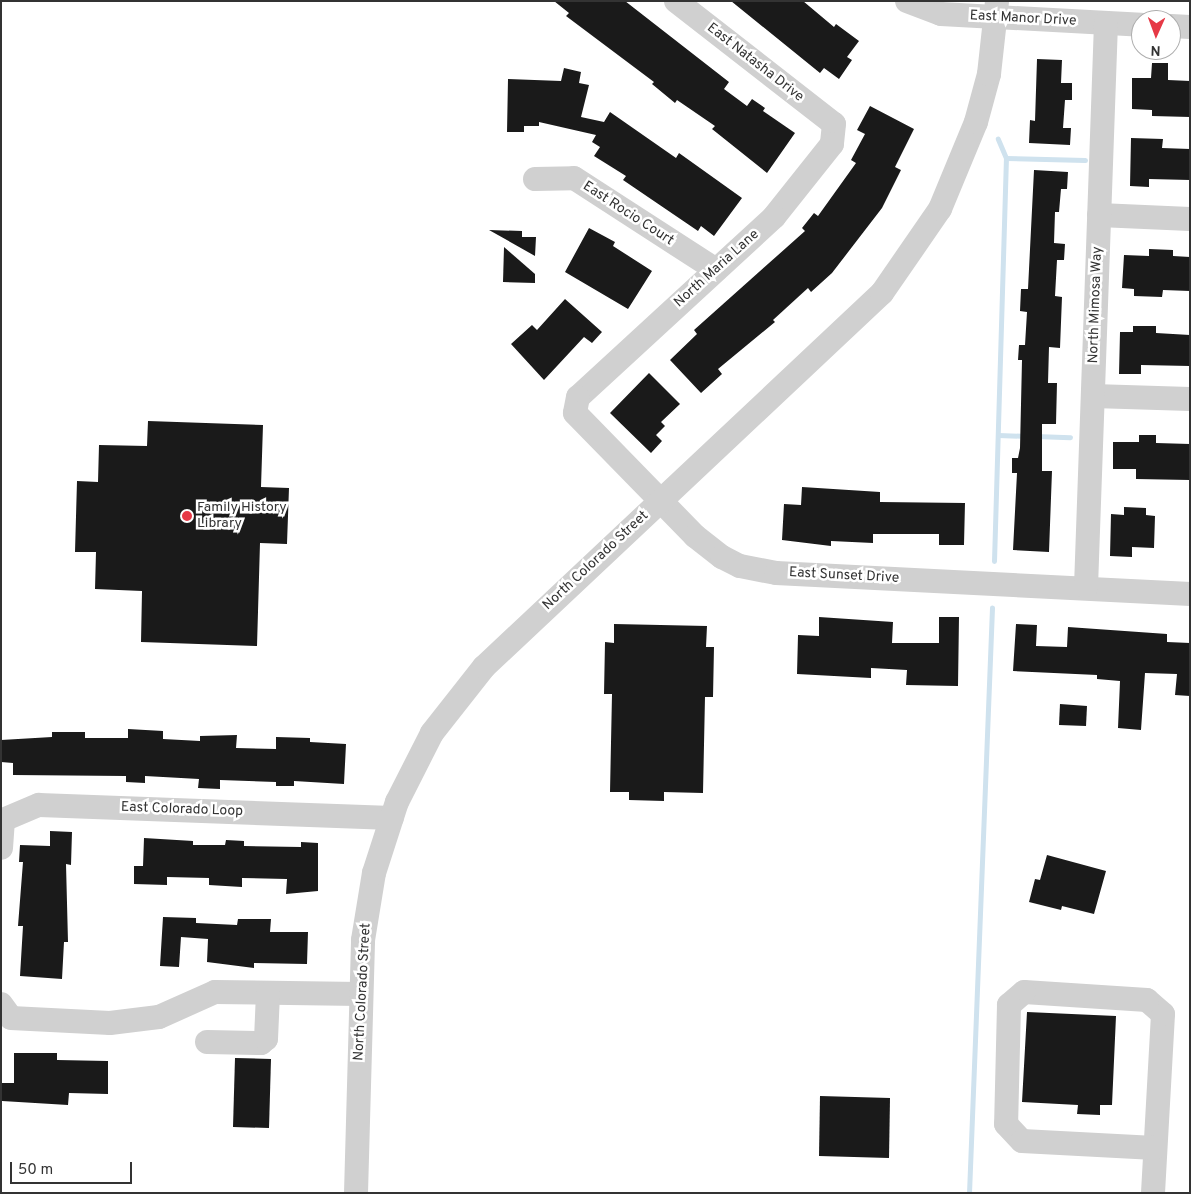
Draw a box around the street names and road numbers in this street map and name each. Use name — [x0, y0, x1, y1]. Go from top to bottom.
street label: East Manor Drive — [969, 8, 1077, 30]
street label: East Natasha Drive — [703, 20, 807, 106]
street label: East Rocio Court — [579, 178, 677, 250]
street label: North Maria Lane — [671, 226, 763, 312]
street label: North Mimosa Way — [1086, 246, 1106, 364]
street label: North Colorado Street — [540, 508, 652, 614]
street label: East Sunset Drive — [788, 565, 900, 587]
street label: East Colorado Loop — [121, 799, 243, 821]
street label: North Colorado Street — [351, 923, 375, 1061]

